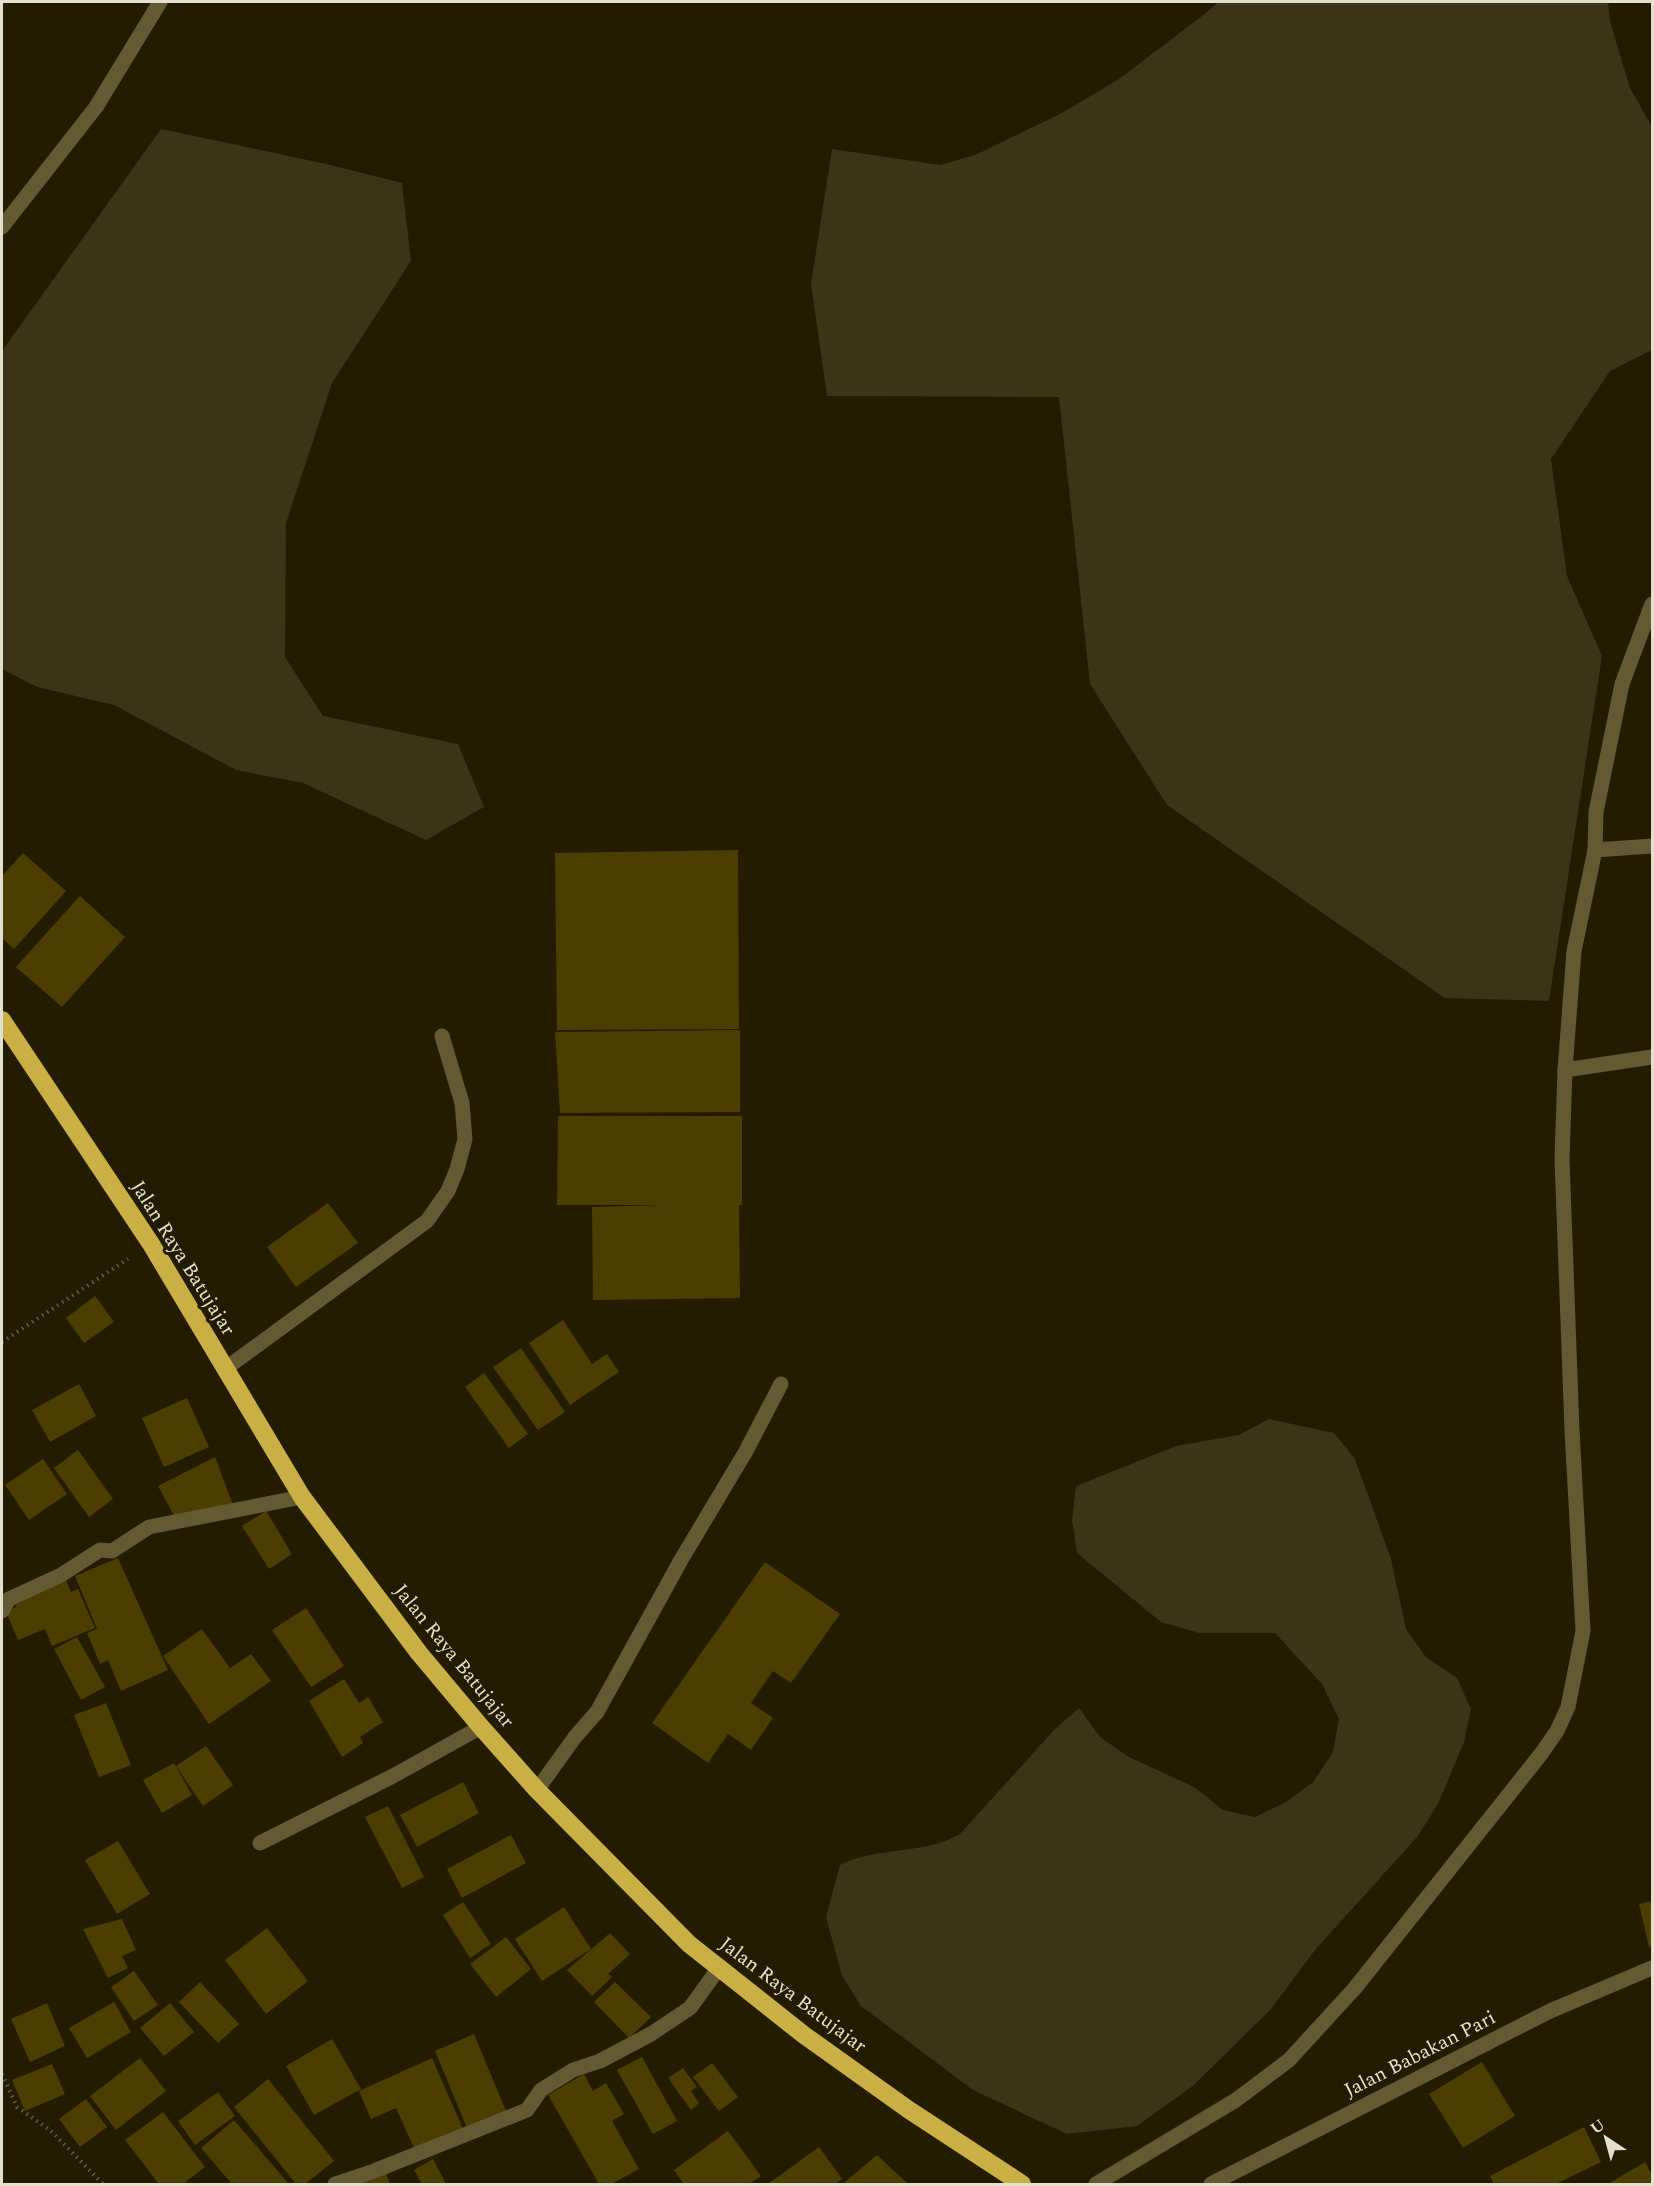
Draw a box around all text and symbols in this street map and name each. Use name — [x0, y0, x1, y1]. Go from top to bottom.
street label: Jalan Raya Batujajar — [123, 1175, 243, 1341]
street label: Jalan Raya Batujajar — [386, 1577, 522, 1735]
street label: Jalan Raya Batujajar — [713, 1929, 873, 2061]
street label: Jalan Babakan Pari — [1339, 2003, 1501, 2105]
north arrow — [1576, 2108, 1636, 2168]
text: U — [1585, 2113, 1610, 2140]

